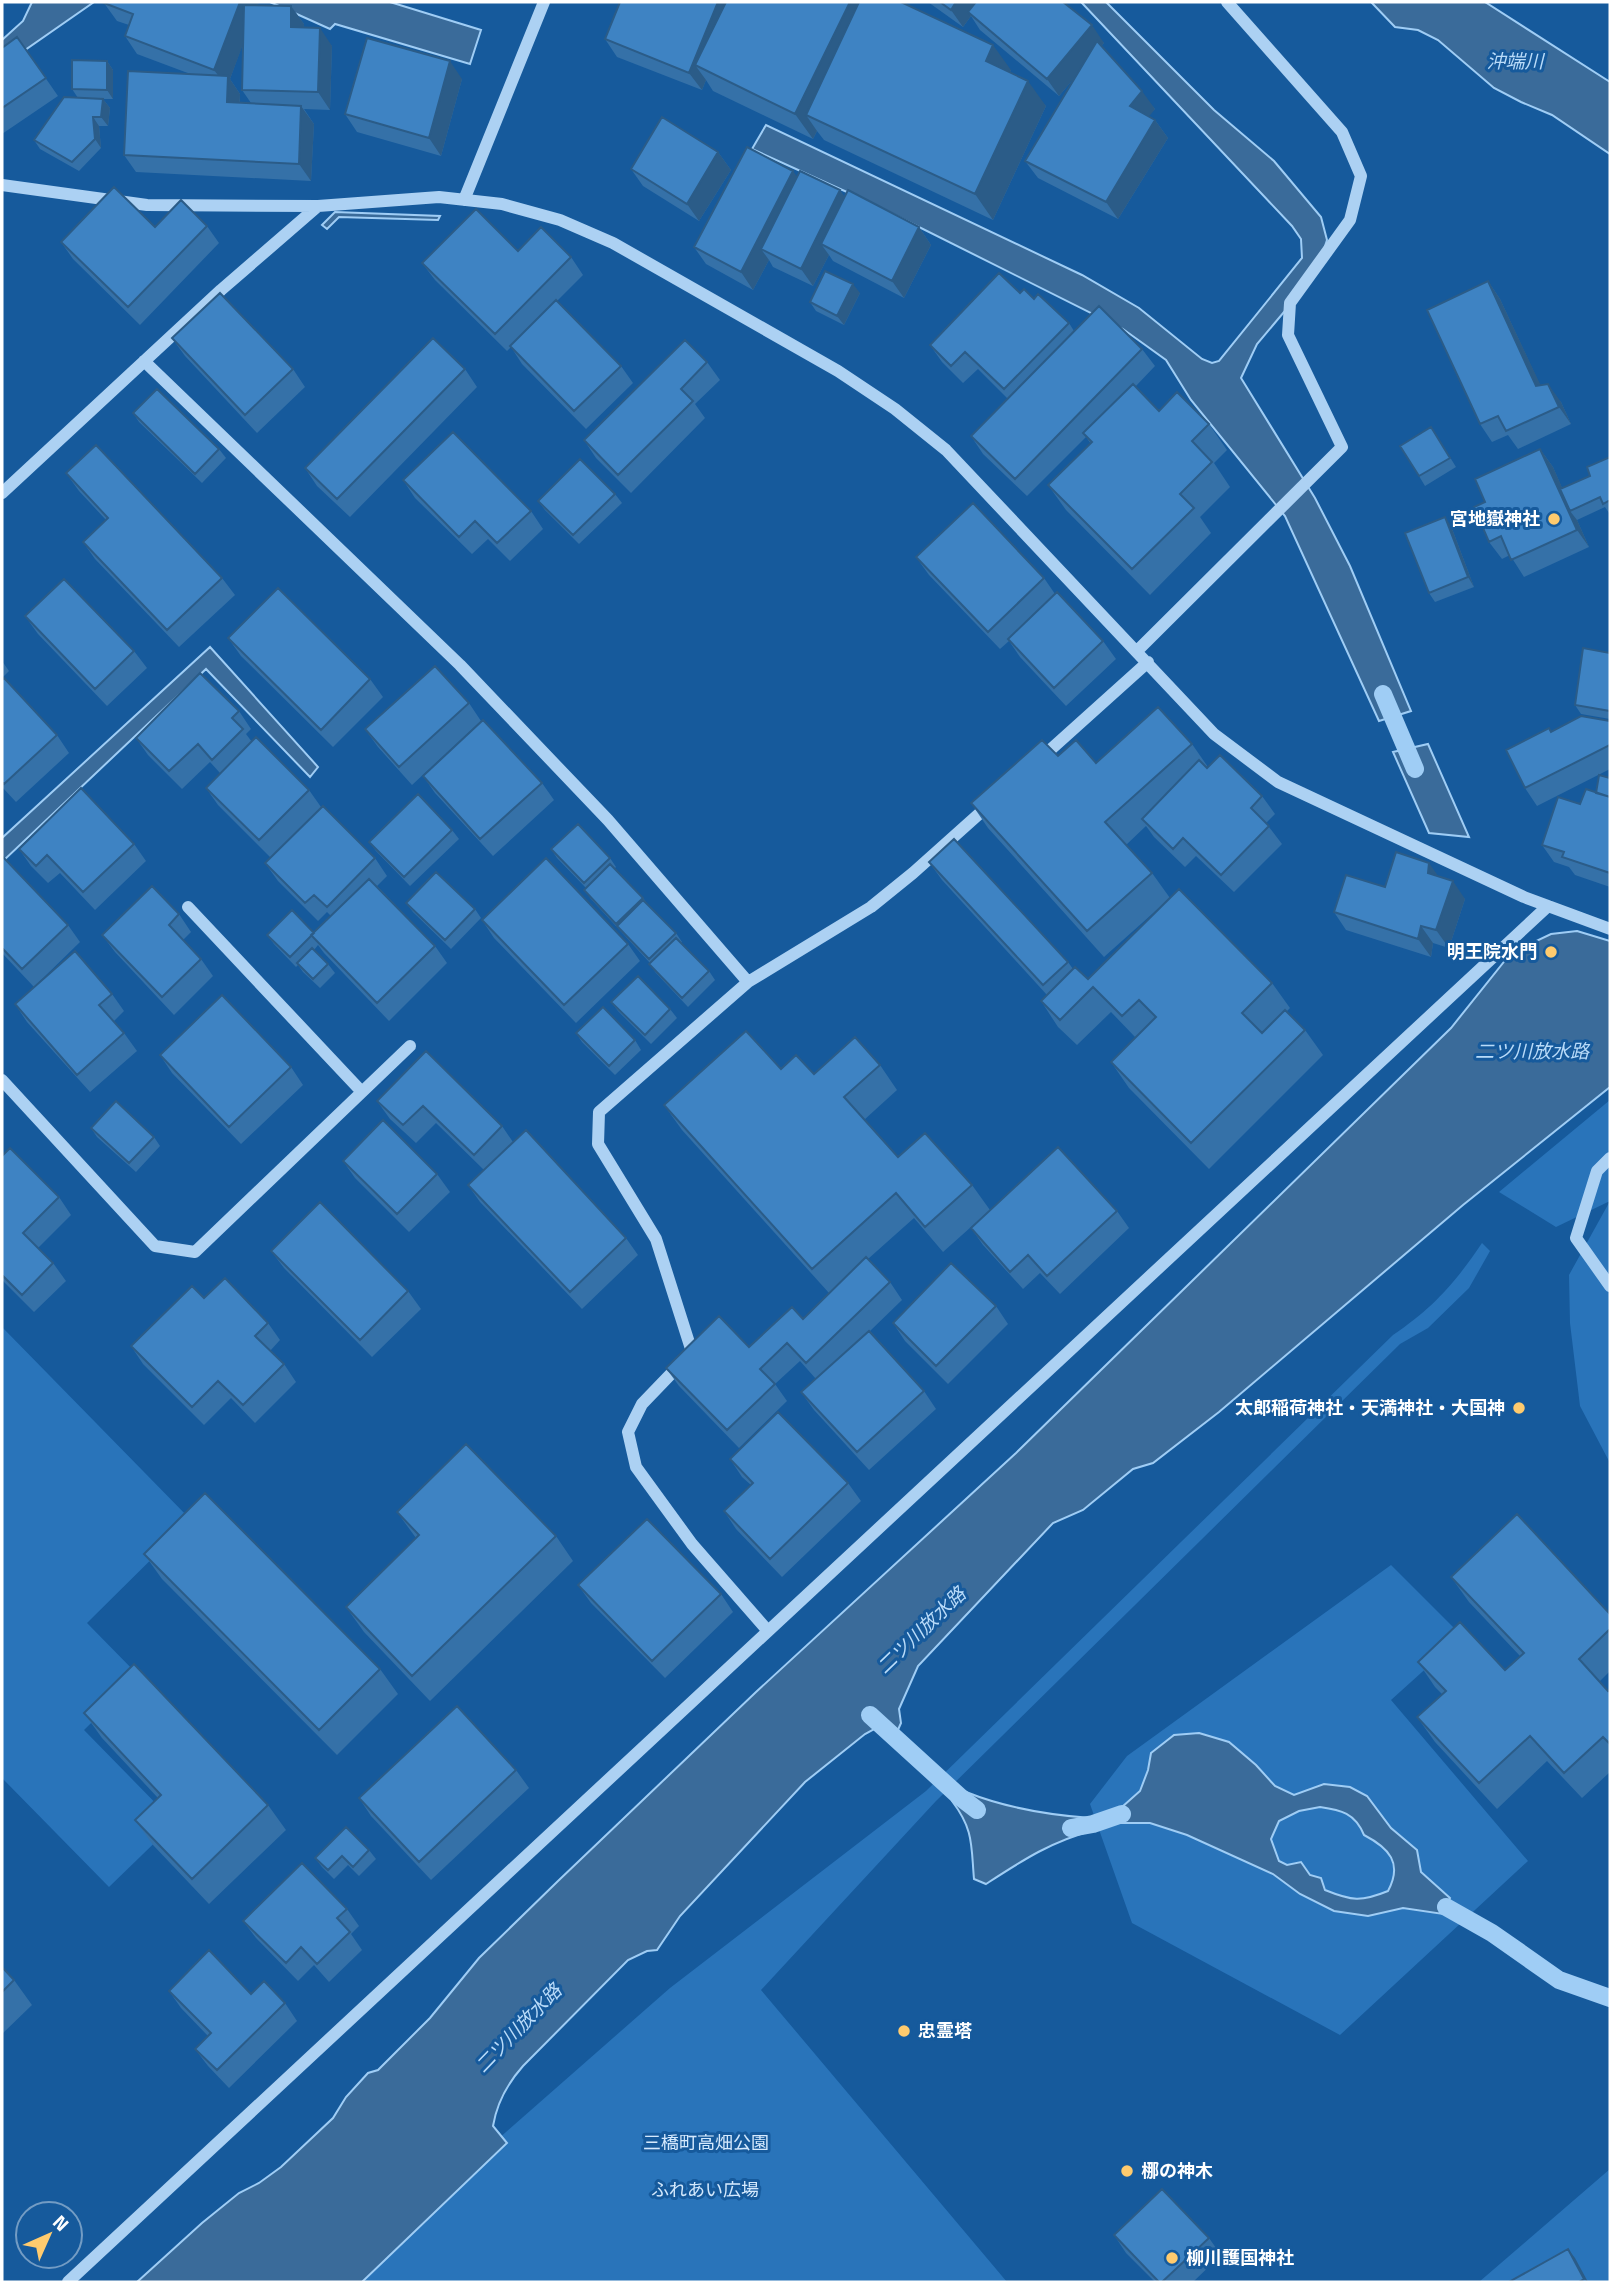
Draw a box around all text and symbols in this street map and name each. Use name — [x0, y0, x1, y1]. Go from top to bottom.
water label: 沖端川 — [1486, 46, 1545, 75]
place label: 宮地嶽神社 — [1450, 505, 1540, 532]
marker: 宮地嶽神社 — [1546, 511, 1562, 527]
place label: 明王院水門 — [1447, 938, 1537, 965]
marker: 明王院水門 — [1543, 944, 1559, 960]
water label: 二ツ川放水路 — [1475, 1036, 1591, 1065]
place label: 太郎稲荷神社・天満神社・大国神 — [1235, 1394, 1505, 1421]
marker: 太郎稲荷神社・天満神社・大国神 — [1511, 1400, 1527, 1416]
water label: 二ツ川放水路 — [870, 1578, 973, 1680]
water label: 二ツ川放水路 — [468, 1975, 569, 2079]
place label: 忠霊塔 — [918, 2017, 972, 2044]
marker: 忠霊塔 — [896, 2023, 912, 2039]
park label: 三橋町高畑公園 — [643, 2129, 769, 2156]
place label: 梛の神木 — [1141, 2157, 1213, 2184]
marker: 梛の神木 — [1119, 2163, 1135, 2179]
park label: ふれあい広場 — [651, 2176, 759, 2203]
north arrow — [14, 2200, 84, 2270]
text: N — [46, 2208, 76, 2238]
place label: 柳川護国神社 — [1186, 2244, 1294, 2271]
marker: 柳川護国神社 — [1164, 2250, 1180, 2266]

